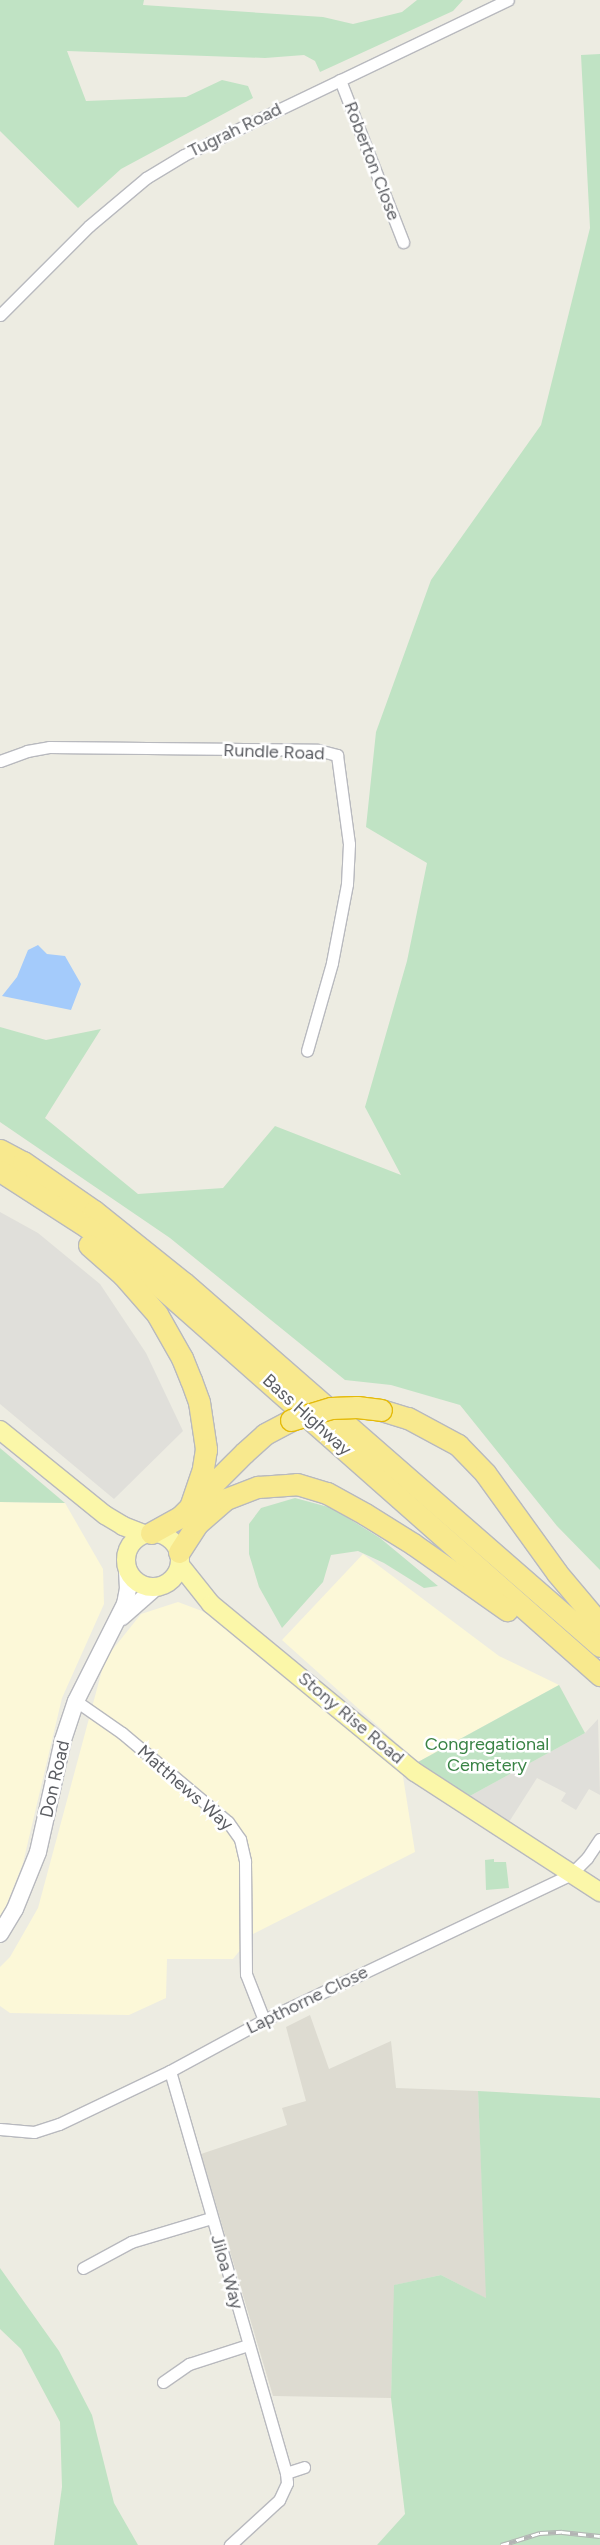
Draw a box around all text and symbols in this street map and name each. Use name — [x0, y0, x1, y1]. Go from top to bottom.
street label: Tugrah Road — [185, 98, 285, 162]
street label: Roberton Close — [339, 99, 405, 223]
street label: Rundle Road — [223, 739, 325, 765]
street label: Bass Highway — [258, 1370, 356, 1460]
street label: Stony Rise Road — [294, 1667, 408, 1769]
park label: Congregational Cemetery — [425, 1734, 549, 1776]
street label: Don Road — [36, 1738, 74, 1820]
street label: Matthews Way — [133, 1741, 237, 1835]
street label: Lapthorne Close — [243, 1961, 371, 2039]
street label: Jiloa Way — [206, 2232, 248, 2312]

